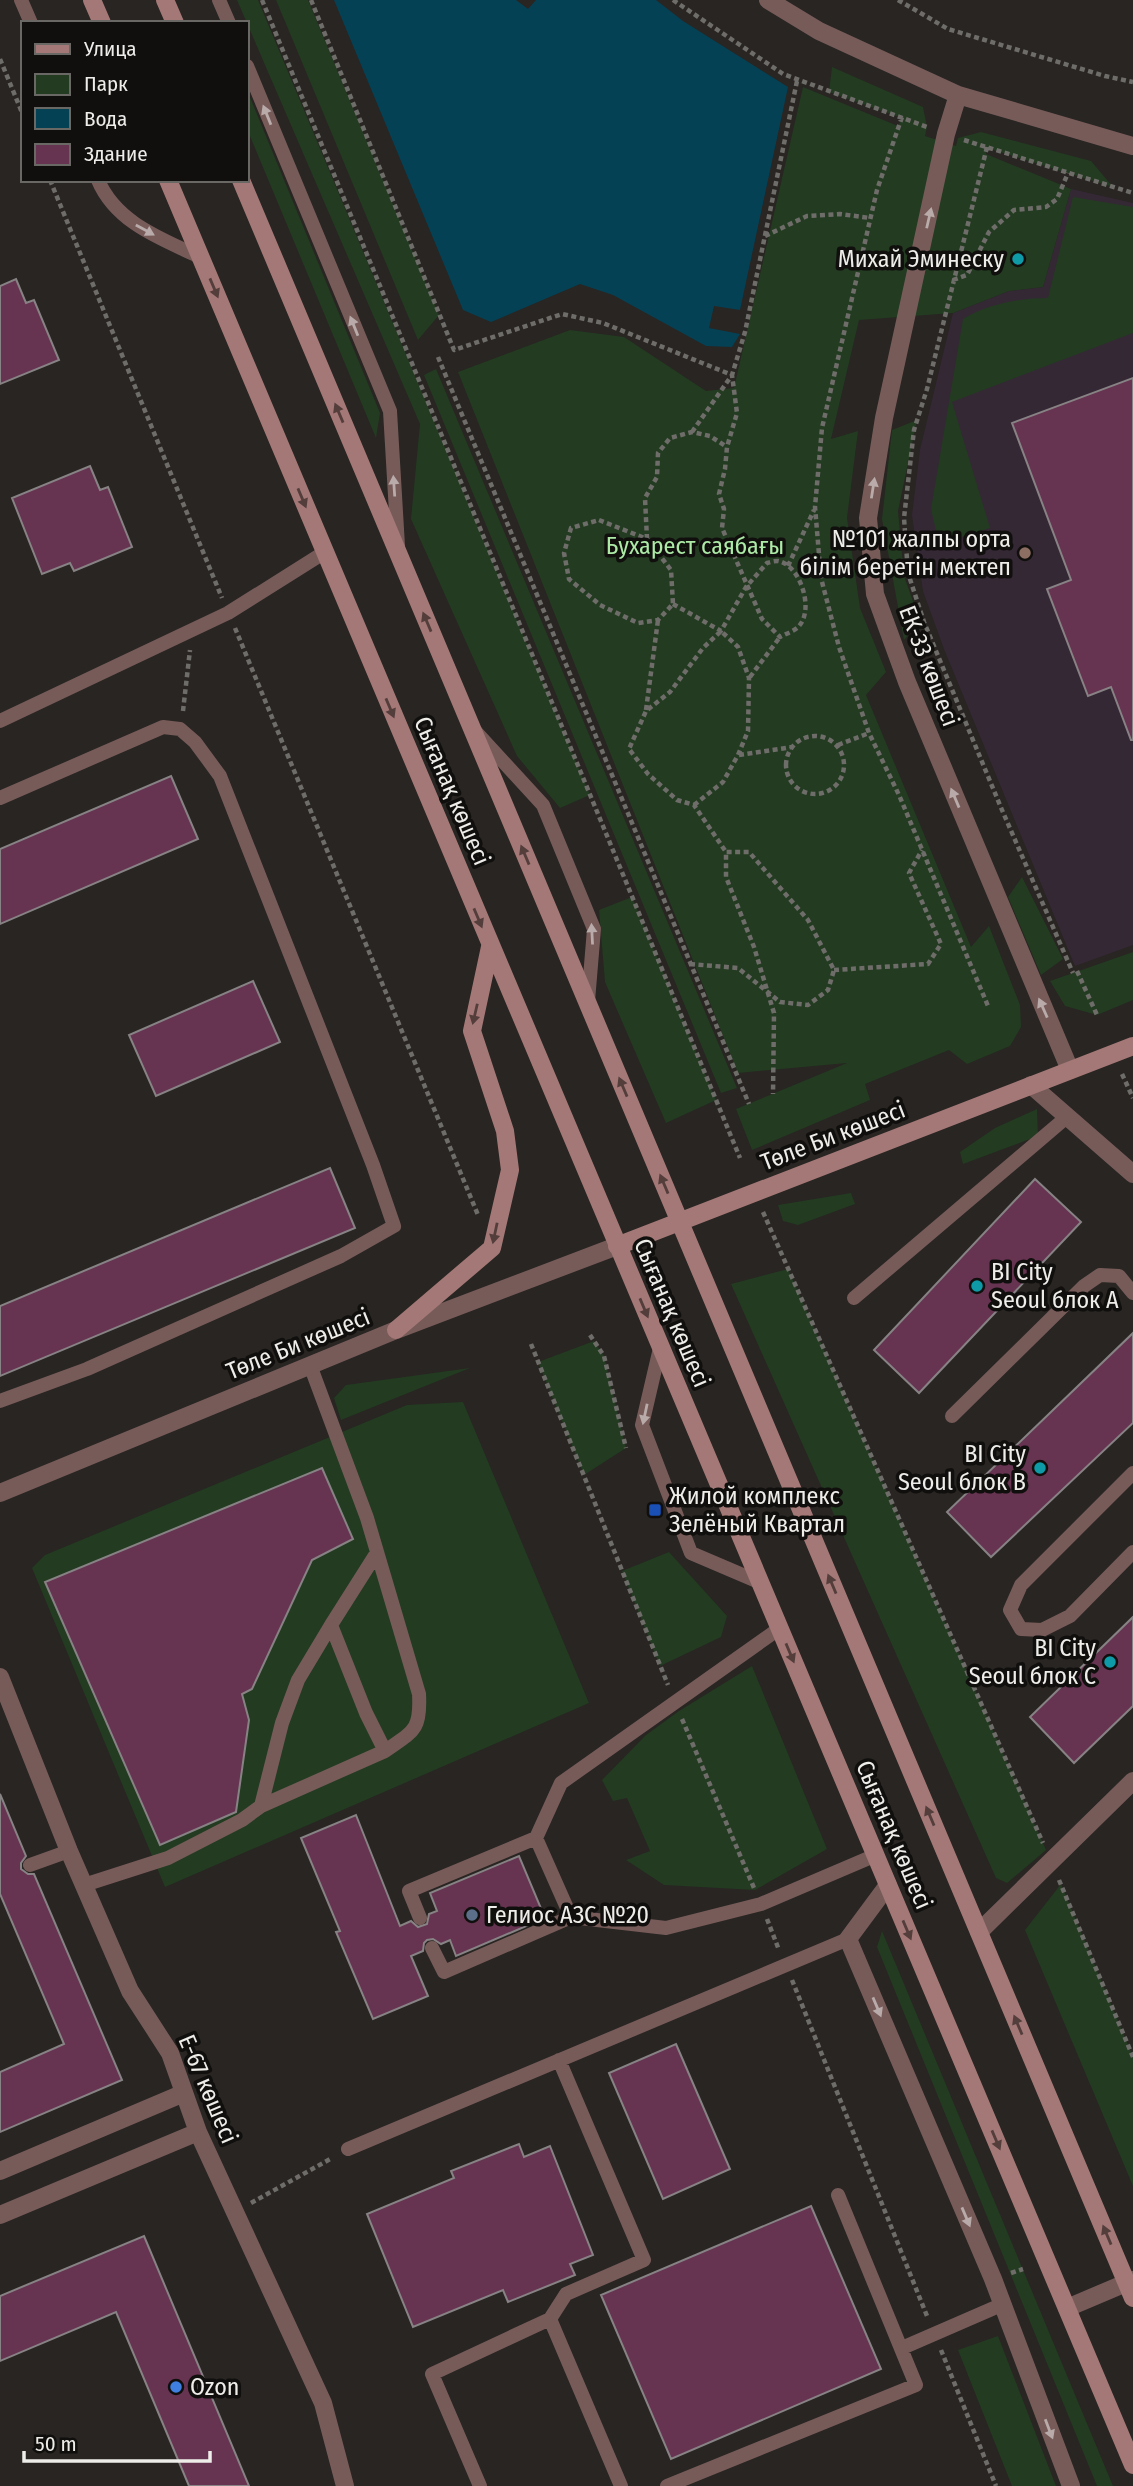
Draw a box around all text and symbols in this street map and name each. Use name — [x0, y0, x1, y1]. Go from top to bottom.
legend — [21, 21, 248, 182]
text: Улица — [83, 36, 137, 62]
text: Парк — [84, 71, 128, 97]
one-way arrow — [261, 105, 272, 126]
text: Вода — [84, 106, 127, 132]
text: Здание — [84, 141, 148, 167]
one-way arrow — [924, 207, 935, 229]
one-way arrow — [135, 224, 154, 236]
place label: Михай Эминеску — [838, 245, 1004, 273]
marker: Михай Эминеску — [1010, 251, 1026, 267]
one-way arrow — [209, 278, 220, 299]
one-way arrow — [348, 315, 359, 336]
one-way arrow — [333, 402, 344, 423]
one-way arrow — [389, 475, 400, 497]
one-way arrow — [868, 477, 879, 499]
one-way arrow — [296, 488, 308, 508]
place label: №101 жалпы орта білім беретін мектеп — [800, 525, 1011, 581]
park label: Бухарест саябағы — [606, 532, 784, 560]
marker: №101 жалпы орта білім беретін мектеп — [1017, 545, 1033, 561]
street label: ЕК-33 көшесі — [893, 602, 965, 730]
one-way arrow — [422, 612, 433, 633]
one-way arrow — [385, 697, 396, 718]
street label: Сығанақ көшесі — [408, 713, 496, 869]
one-way arrow — [949, 788, 961, 808]
one-way arrow — [520, 844, 531, 865]
one-way arrow — [473, 907, 484, 928]
one-way arrow — [586, 923, 597, 945]
one-way arrow — [1037, 998, 1049, 1018]
one-way arrow — [470, 1003, 481, 1025]
one-way arrow — [617, 1077, 629, 1097]
street label: Төле Би көшесі — [757, 1096, 909, 1176]
one-way arrow — [658, 1174, 670, 1194]
one-way arrow — [489, 1223, 500, 1245]
street label: Сығанақ көшесі — [628, 1235, 716, 1391]
place label: BI City Seoul блок A — [991, 1258, 1119, 1314]
marker: BI City Seoul блок A — [969, 1278, 985, 1294]
one-way arrow — [639, 1298, 650, 1319]
street label: Төле Би көшесі — [222, 1303, 374, 1385]
one-way arrow — [639, 1403, 650, 1425]
place label: BI City Seoul блок B — [898, 1440, 1026, 1496]
marker: BI City Seoul блок B — [1032, 1460, 1048, 1476]
place label: Жилой комплекс Зелёный Квартал — [669, 1482, 845, 1538]
marker: Жилой комплекс Зелёный Квартал — [647, 1502, 663, 1518]
one-way arrow — [826, 1573, 837, 1594]
place label: BI City Seoul блок C — [969, 1634, 1096, 1690]
one-way arrow — [785, 1643, 796, 1664]
marker: BI City Seoul блок C — [1102, 1654, 1118, 1670]
street label: Сығанақ көшесі — [850, 1757, 938, 1913]
one-way arrow — [924, 1806, 936, 1826]
place label: Гелиос АЗС №20 — [486, 1901, 649, 1929]
marker: Гелиос АЗС №20 — [464, 1907, 480, 1923]
one-way arrow — [902, 1920, 913, 1941]
one-way arrow — [872, 1997, 883, 2018]
one-way arrow — [1012, 2015, 1023, 2036]
street label: Е-67 көшесі — [173, 2030, 243, 2148]
one-way arrow — [990, 2130, 1002, 2150]
one-way arrow — [961, 2206, 972, 2227]
one-way arrow — [1101, 2224, 1112, 2245]
place label: Ozon — [190, 2373, 239, 2401]
marker: Ozon — [168, 2379, 184, 2395]
one-way arrow — [1043, 2418, 1054, 2439]
scale bar — [24, 2420, 210, 2464]
text: 50 m — [35, 2431, 77, 2457]

